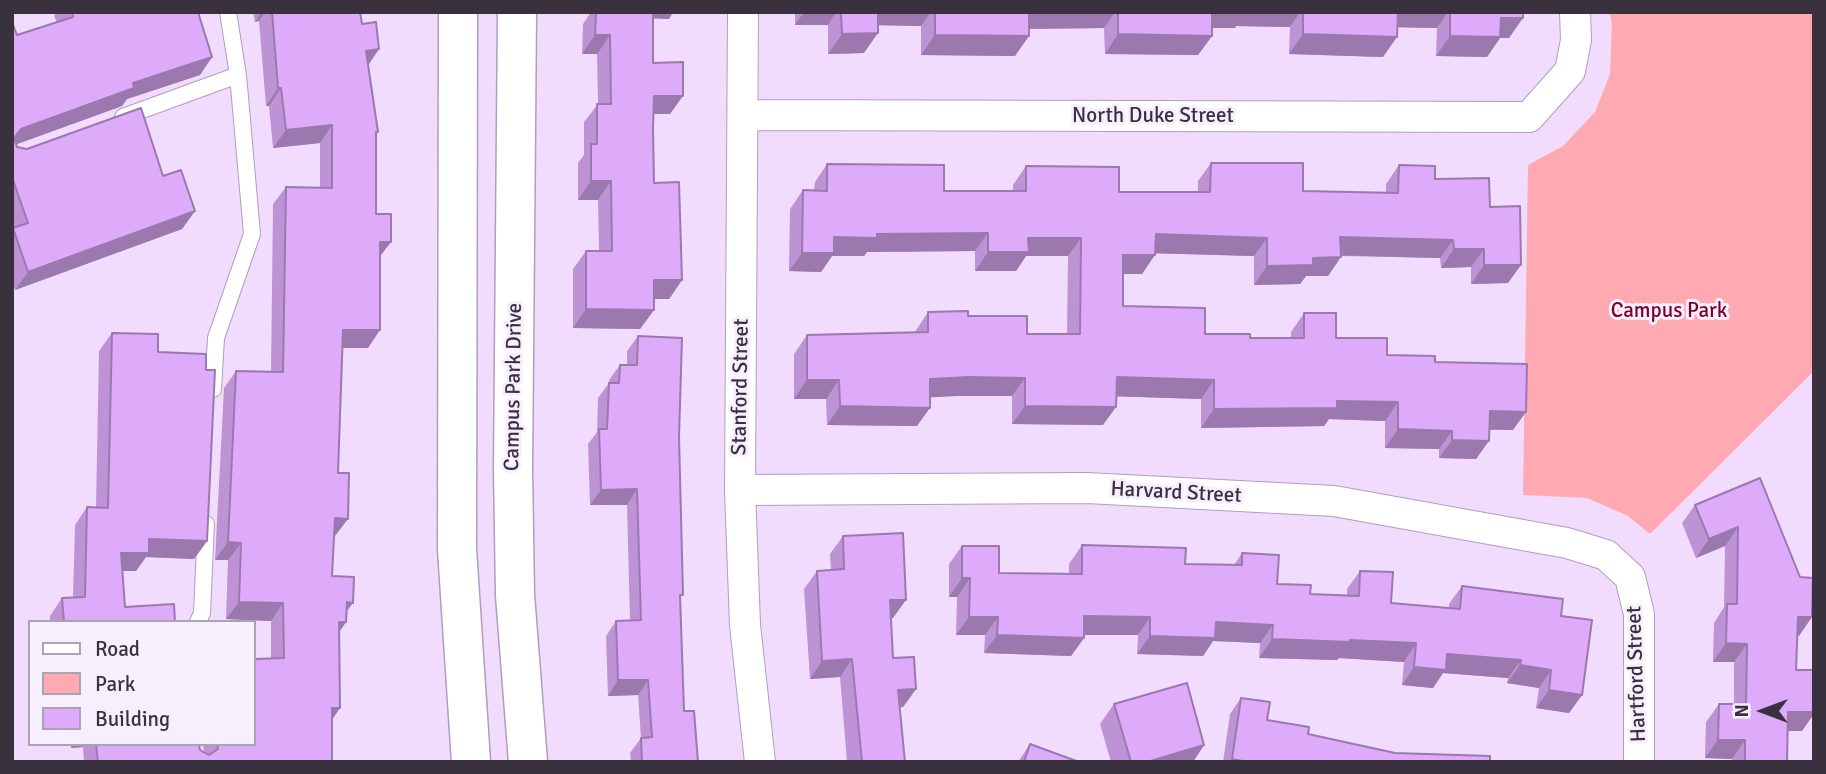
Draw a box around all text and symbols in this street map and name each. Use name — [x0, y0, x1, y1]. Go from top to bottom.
street label: North Duke Street — [1072, 103, 1234, 129]
park label: Campus Park — [1611, 298, 1727, 324]
street label: Campus Park Drive — [500, 303, 528, 471]
street label: Stanford Street — [727, 318, 755, 456]
street label: Harvard Street — [1110, 477, 1242, 509]
street label: Hartford Street — [1622, 605, 1652, 743]
legend — [28, 620, 256, 746]
text: Road — [95, 636, 140, 662]
text: Park — [95, 671, 135, 697]
north arrow — [1728, 676, 1798, 746]
text: N — [1730, 704, 1754, 718]
text: Building — [95, 706, 170, 732]

